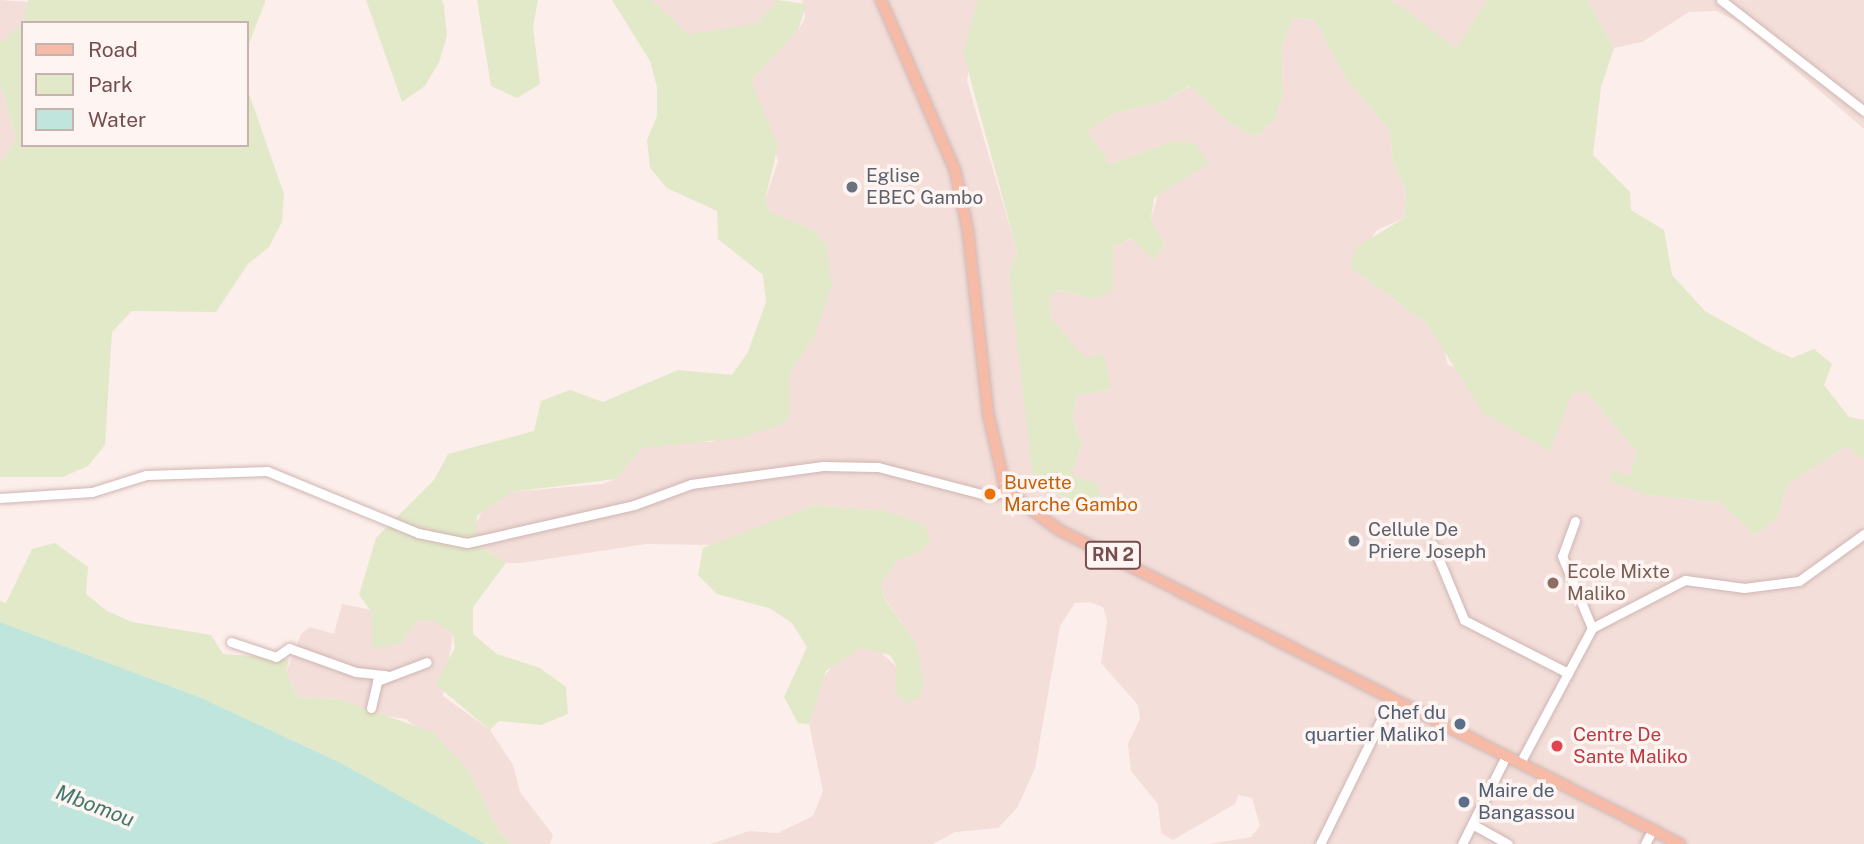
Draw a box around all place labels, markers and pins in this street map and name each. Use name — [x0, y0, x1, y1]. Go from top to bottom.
place label: Eglise EBEC Gambo — [866, 165, 983, 209]
marker: Eglise EBEC Gambo — [844, 179, 860, 195]
place label: Buvette Marche Gambo — [1004, 472, 1138, 516]
marker: Buvette Marche Gambo — [982, 486, 998, 502]
place label: Cellule De Priere Joseph — [1368, 519, 1486, 563]
marker: Cellule De Priere Joseph — [1346, 533, 1362, 549]
place label: Ecole Mixte Maliko — [1567, 561, 1670, 605]
marker: Ecole Mixte Maliko — [1545, 575, 1561, 591]
place label: Chef du quartier Maliko1 — [1305, 702, 1446, 746]
marker: Chef du quartier Maliko1 — [1452, 716, 1468, 732]
place label: Centre De Sante Maliko — [1573, 724, 1688, 768]
marker: Centre De Sante Maliko — [1547, 736, 1567, 756]
place label: Maire de Bangassou — [1478, 780, 1575, 824]
marker: Maire de Bangassou — [1456, 794, 1472, 810]

